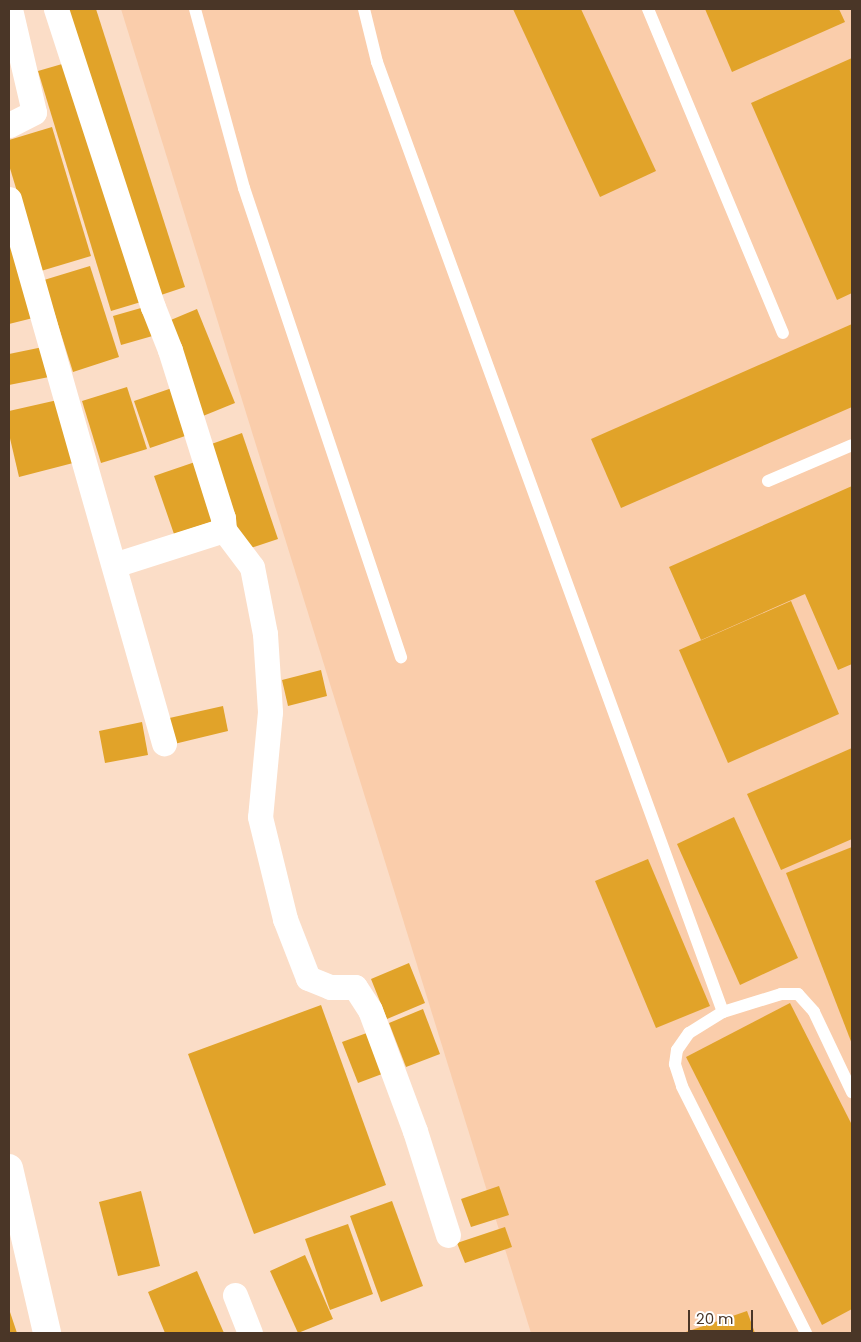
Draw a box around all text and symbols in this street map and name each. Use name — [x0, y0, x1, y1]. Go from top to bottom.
scale bar — [691, 1300, 756, 1332]
text: 20 m — [696, 1308, 734, 1329]

